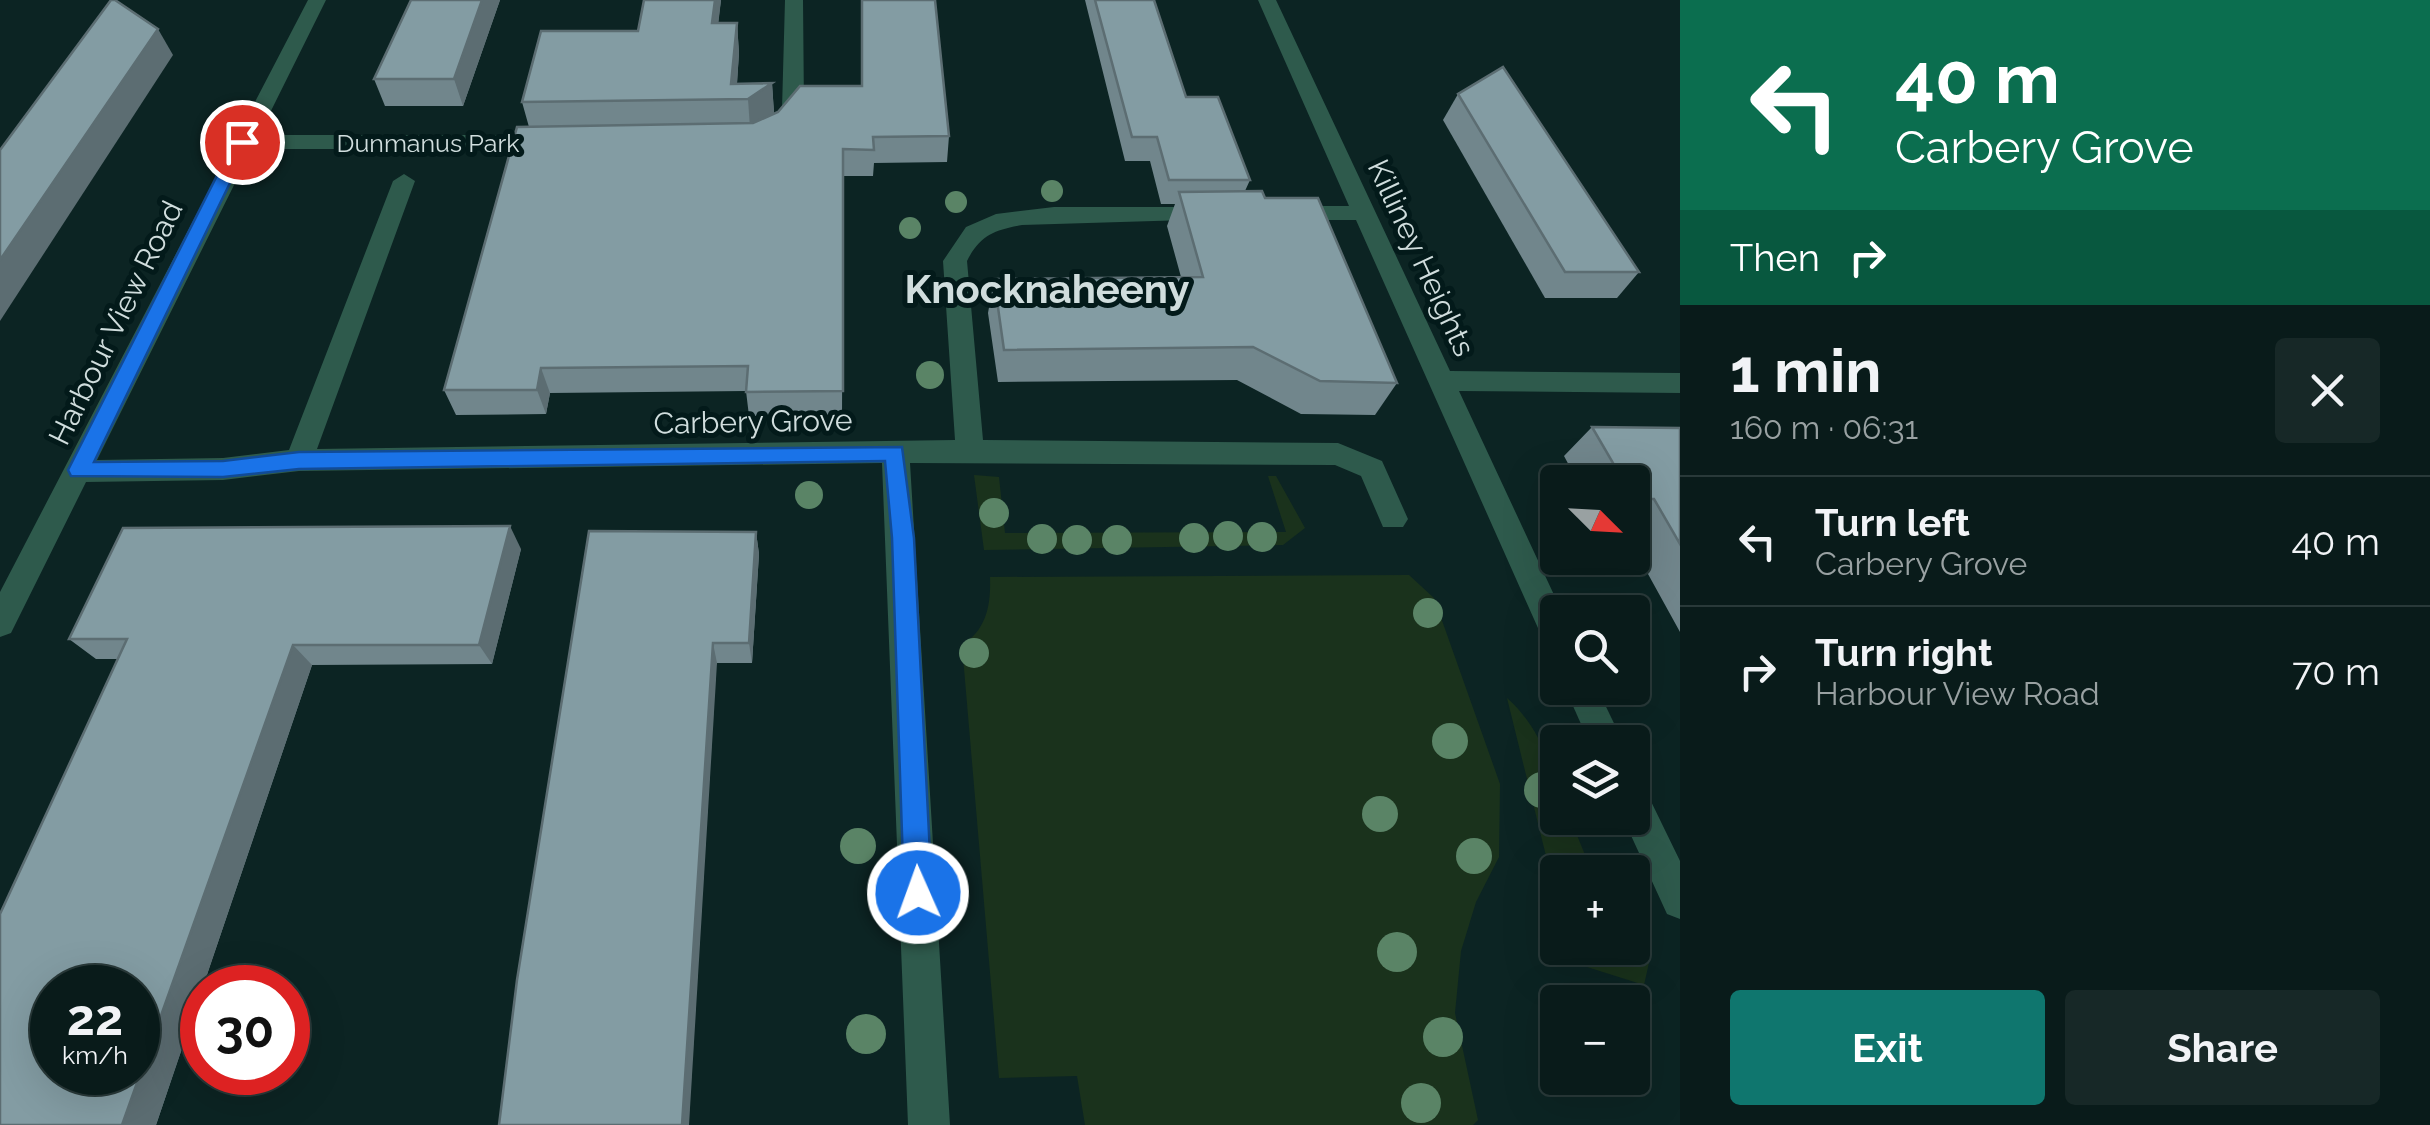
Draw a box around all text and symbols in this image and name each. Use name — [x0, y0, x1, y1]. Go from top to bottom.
text: 40 m — [1895, 37, 2060, 119]
icon: left — [1730, 40, 1860, 170]
pin — [200, 100, 285, 185]
icon: arrive — [215, 115, 270, 170]
text: Carbery Grove — [1895, 121, 2194, 174]
street label: Dunmanus Park — [337, 128, 520, 158]
street label: Killiney Heights — [1361, 154, 1482, 362]
street label: Harbour View Road — [41, 195, 190, 450]
icon: right — [1840, 230, 1895, 285]
text: Then — [1730, 235, 1820, 280]
district label: Knocknaheeny — [904, 265, 1190, 312]
text: 1 min — [1730, 336, 1881, 406]
button: close — [2275, 338, 2380, 443]
street label: Carbery Grove — [653, 402, 853, 441]
text: 160 m · 06:31 — [1730, 409, 1918, 446]
north arrow — [1540, 465, 1650, 575]
map controls — [1540, 465, 1650, 1095]
text: Turn left — [1815, 500, 1970, 545]
icon: left — [1730, 514, 1785, 569]
text: 40 m — [2291, 519, 2380, 564]
text: Carbery Grove — [1815, 545, 2027, 582]
button: search — [1540, 595, 1650, 705]
text: Turn right — [1815, 630, 1992, 675]
icon: right — [1730, 644, 1785, 699]
text: 70 m — [2292, 649, 2380, 694]
text: Harbour View Road — [1815, 675, 2100, 712]
button: layers — [1540, 725, 1650, 835]
position arrow — [866, 841, 970, 945]
button: + — [1540, 855, 1650, 965]
speed limit sign: 30 — [180, 965, 310, 1095]
button: − — [1540, 985, 1650, 1095]
text: 22 — [67, 988, 123, 1047]
button: Exit — [1730, 990, 2045, 1105]
button: Share — [2065, 990, 2380, 1105]
text: km/h — [62, 1040, 128, 1070]

